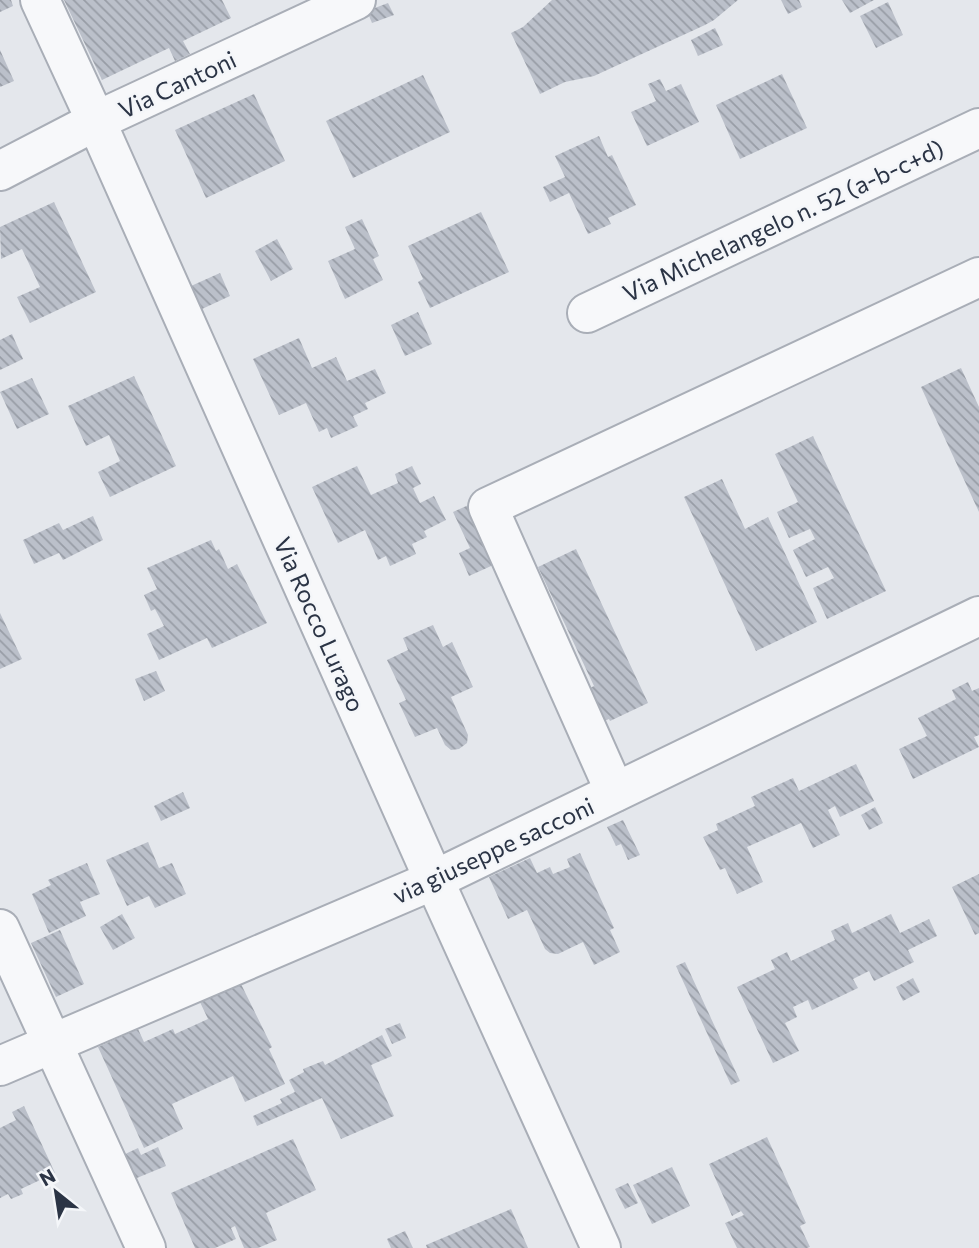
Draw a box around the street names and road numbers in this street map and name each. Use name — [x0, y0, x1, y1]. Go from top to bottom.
street label: Via Cantoni — [114, 44, 240, 124]
street label: Via Michelangelo n. 52 (a-b-c+d) — [618, 133, 948, 307]
street label: Via Rocco Lurago — [268, 532, 372, 716]
street label: via giuseppe sacconi — [388, 791, 598, 909]

